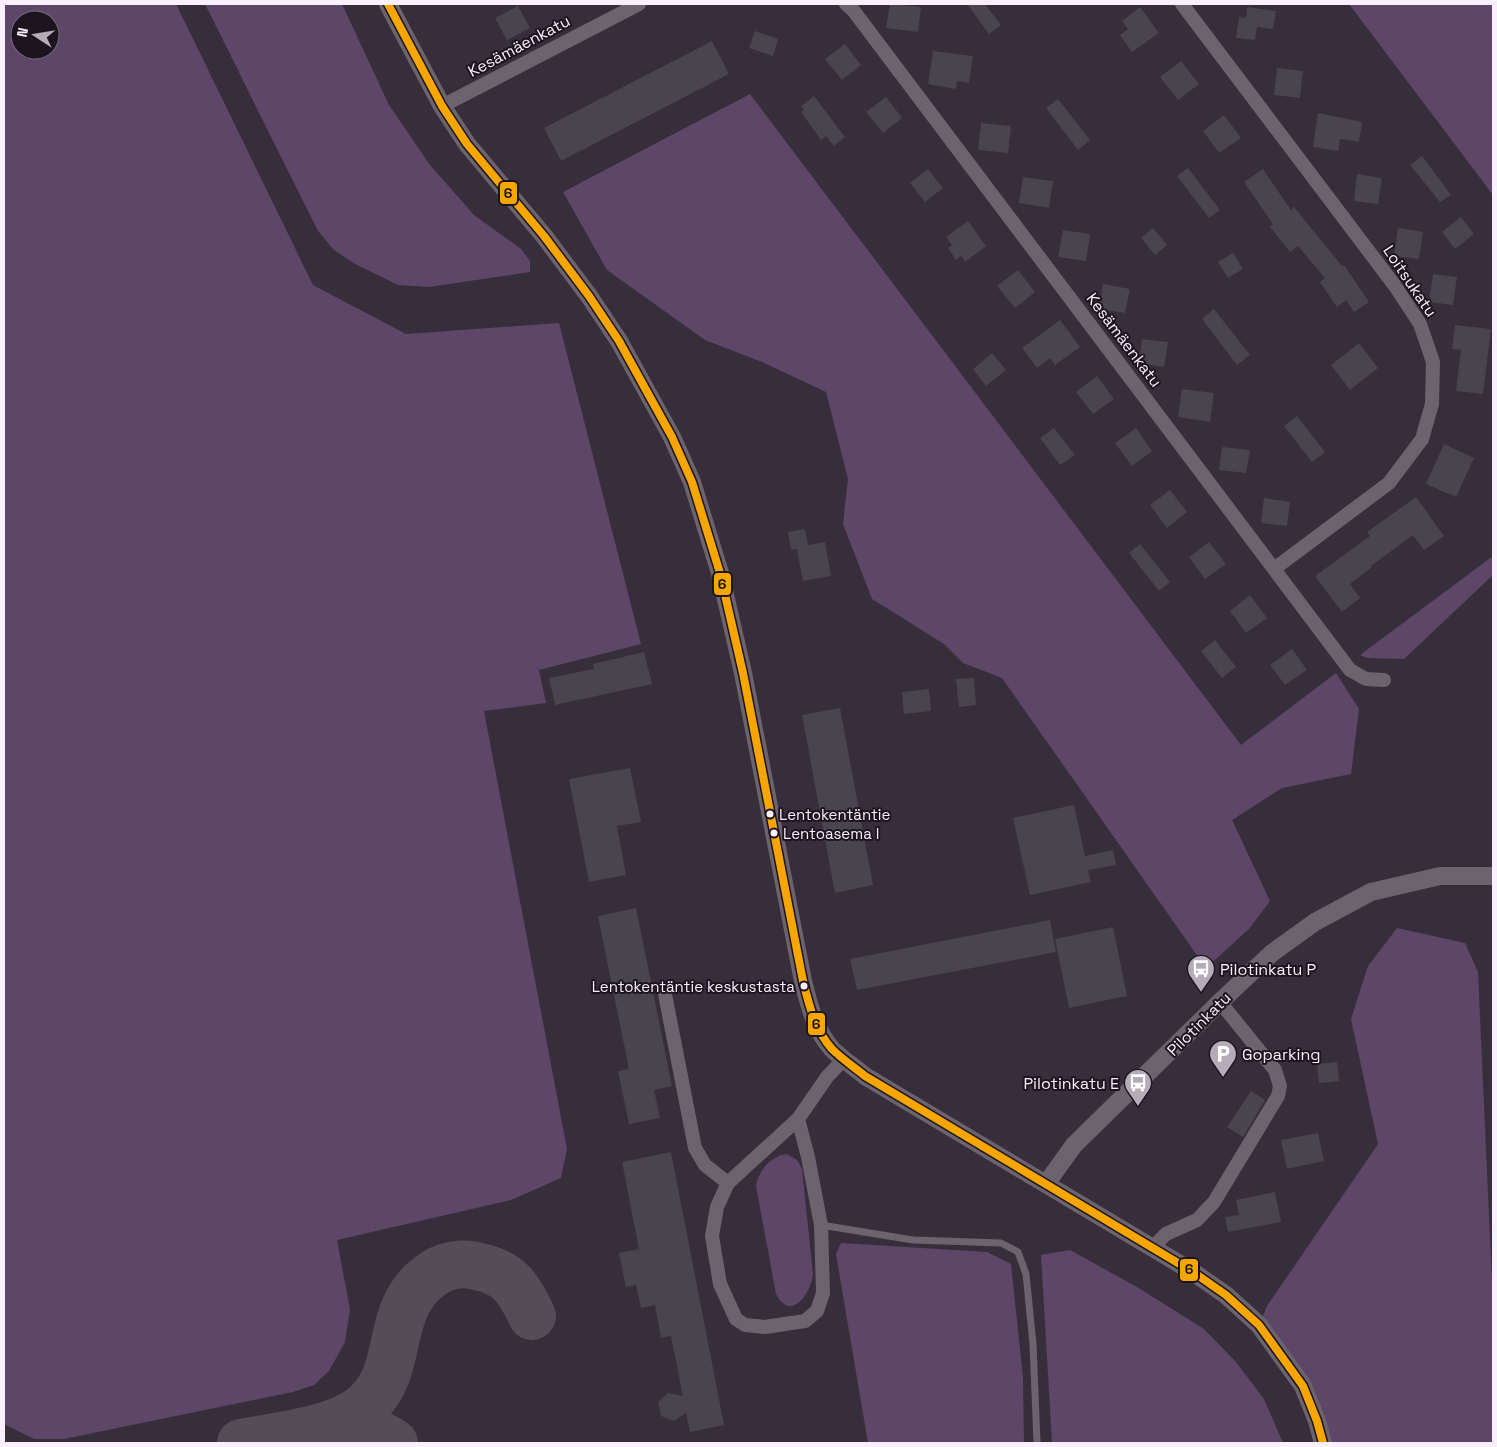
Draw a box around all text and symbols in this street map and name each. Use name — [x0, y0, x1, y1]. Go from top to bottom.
north arrow — [10, 10, 60, 60]
street label: Kesämäenkatu — [464, 10, 574, 82]
text: N — [13, 26, 32, 39]
line badge: 6 — [499, 181, 518, 205]
text: 6 — [504, 184, 513, 202]
street label: Loitsukatu — [1378, 241, 1442, 321]
street label: Kesämäenkatu — [1082, 289, 1166, 391]
line badge: 6 — [713, 572, 732, 596]
text: 6 — [718, 575, 727, 593]
place label: Lentokentäntie — [779, 805, 890, 824]
marker: Lentokentäntie — [765, 809, 775, 819]
place label: Lentoasema I — [783, 824, 879, 843]
marker: Lentoasema I — [769, 828, 779, 838]
bus stop icon: Pilotinkatu P — [1186, 954, 1216, 993]
place label: Pilotinkatu P — [1220, 959, 1317, 980]
place label: Lentokentäntie keskustasta — [592, 977, 795, 996]
marker: Lentokentäntie keskustasta — [799, 981, 809, 991]
street label: Pilotinkatu — [1162, 987, 1236, 1061]
line badge: 6 — [807, 1012, 826, 1036]
text: 6 — [812, 1015, 821, 1033]
parking icon: Goparking — [1208, 1039, 1238, 1078]
place label: Goparking — [1242, 1044, 1321, 1065]
bus stop icon: Pilotinkatu E — [1123, 1068, 1153, 1107]
place label: Pilotinkatu E — [1023, 1073, 1119, 1094]
line badge: 6 — [1179, 1258, 1199, 1282]
text: 6 — [1185, 1260, 1194, 1278]

